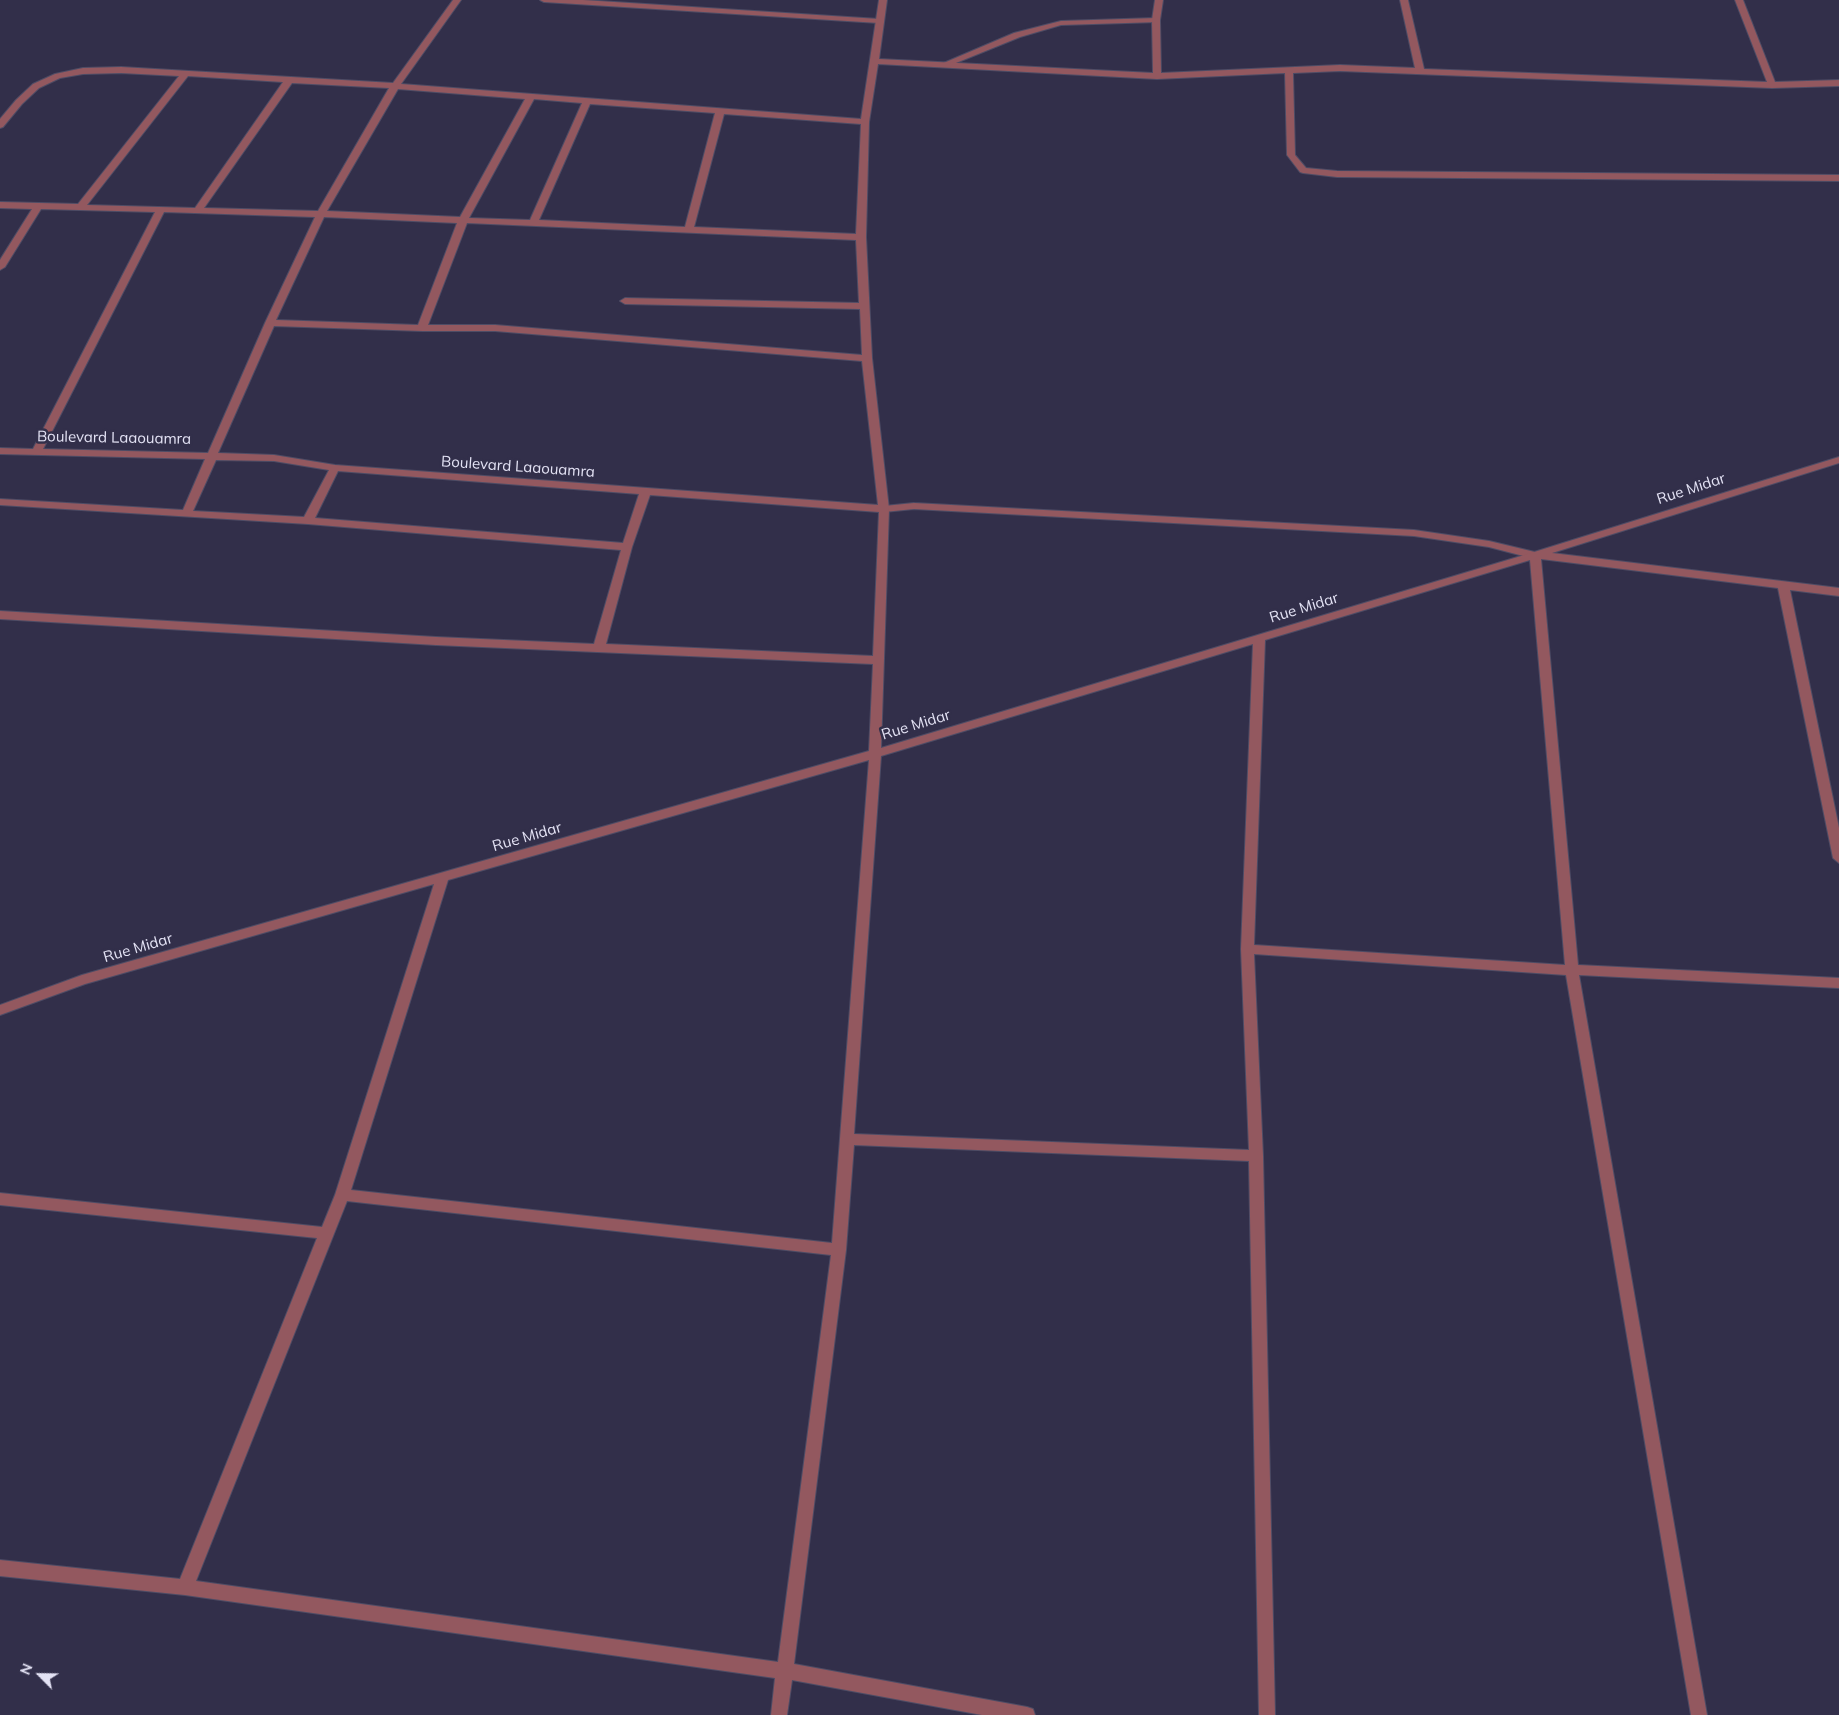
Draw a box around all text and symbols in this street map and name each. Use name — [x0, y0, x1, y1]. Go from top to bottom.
street label: Boulevard Laaouamra — [37, 428, 191, 448]
street label: Boulevard Laaouamra — [441, 453, 595, 481]
street label: Rue Midar — [1654, 469, 1728, 509]
street label: Rue Midar — [1267, 589, 1341, 627]
street label: Rue Midar — [879, 706, 953, 744]
street label: Rue Midar — [490, 819, 564, 855]
street label: Rue Midar — [101, 930, 175, 966]
north arrow — [15, 1650, 65, 1700]
text: N — [16, 1661, 37, 1678]

